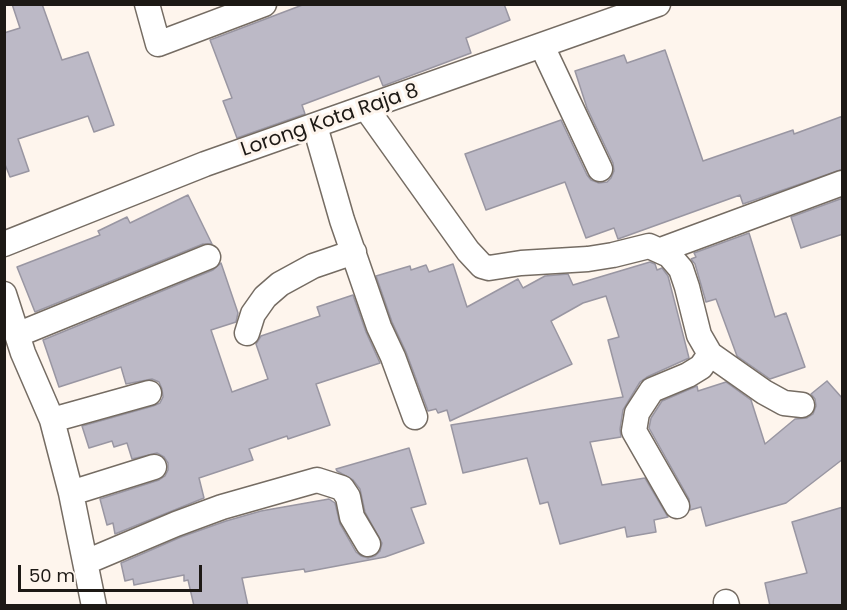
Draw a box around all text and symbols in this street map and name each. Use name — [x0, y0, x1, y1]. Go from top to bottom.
street label: Lorong Kota Raja 8 — [238, 79, 422, 163]
scale bar — [21, 553, 206, 591]
text: 50 m — [29, 563, 75, 588]

